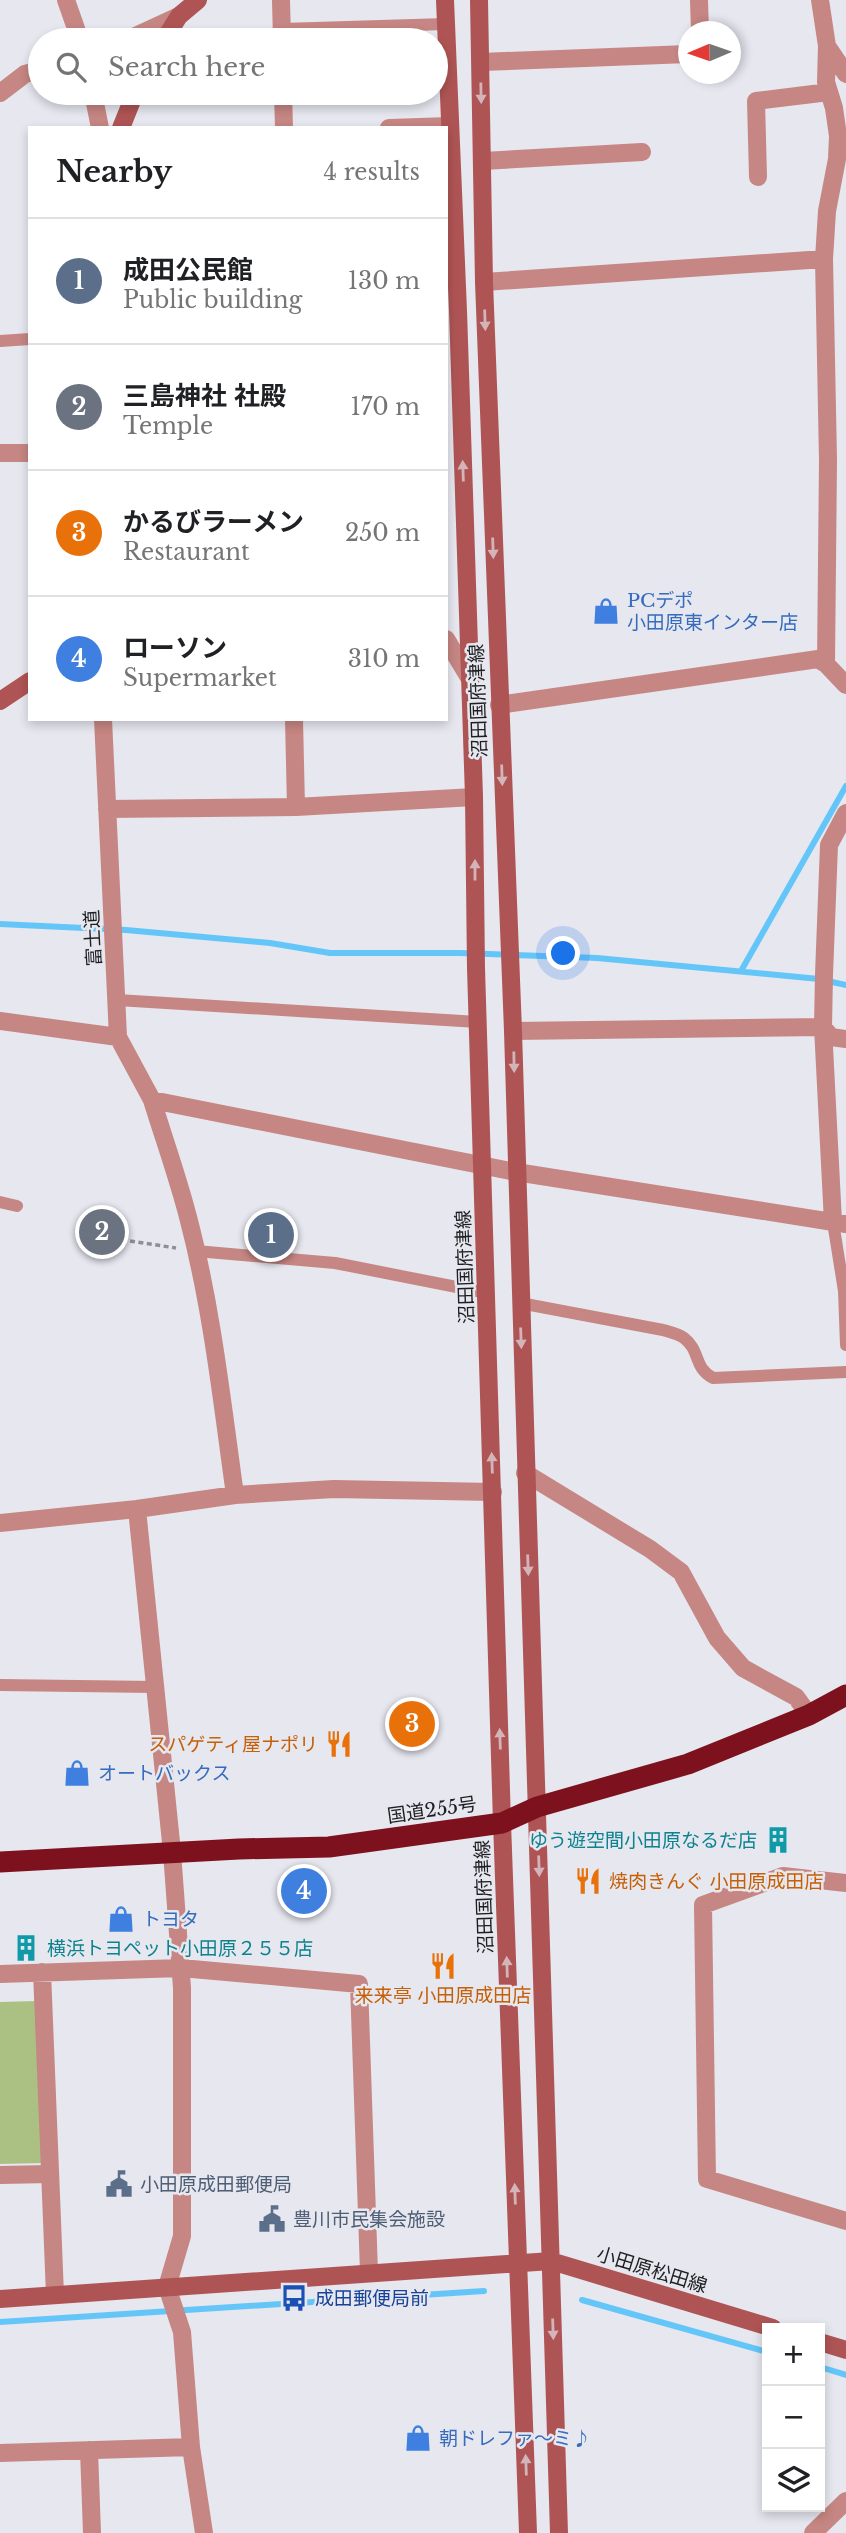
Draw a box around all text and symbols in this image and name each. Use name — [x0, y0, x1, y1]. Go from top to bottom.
north arrow — [678, 21, 741, 84]
search box — [28, 28, 448, 105]
icon: search — [52, 48, 90, 86]
text: Search here — [108, 51, 265, 83]
one-way arrow — [476, 82, 487, 104]
text: Nearby — [56, 153, 172, 190]
text: 4 results — [324, 158, 420, 186]
text: 成田公民館 — [123, 254, 253, 286]
text: 1 — [74, 267, 84, 295]
text: 130 m — [348, 267, 420, 295]
text: Public building — [123, 286, 302, 314]
one-way arrow — [480, 309, 491, 331]
text: 三島神社 社殿 — [123, 380, 286, 412]
text: 2 — [72, 393, 86, 421]
text: 170 m — [350, 393, 420, 421]
text: Temple — [123, 412, 213, 440]
one-way arrow — [458, 460, 469, 482]
text: かるびラーメン — [123, 506, 304, 538]
text: 3 — [72, 519, 86, 547]
text: 250 m — [345, 519, 420, 547]
one-way arrow — [488, 537, 499, 559]
text: Restaurant — [123, 538, 250, 566]
place label: PCデポ 小田原東インター店 — [627, 589, 798, 634]
shop icon: PCデポ 小田原東インター店 — [591, 596, 621, 626]
text: ローソン — [123, 632, 227, 664]
street label: 沼田国府津線 — [465, 644, 491, 758]
text: 4 — [71, 645, 87, 673]
text: 310 m — [348, 645, 420, 673]
text: Supermarket — [123, 664, 277, 692]
one-way arrow — [496, 764, 507, 786]
one-way arrow — [469, 858, 481, 880]
street label: 富士道 — [80, 909, 106, 967]
your location — [546, 936, 580, 970]
one-way arrow — [508, 1051, 519, 1073]
pin: 2 — [79, 1206, 125, 1258]
pin: 1 — [248, 1209, 294, 1261]
street label: 沼田国府津線 — [452, 1210, 478, 1324]
one-way arrow — [516, 1327, 527, 1349]
one-way arrow — [486, 1452, 497, 1474]
one-way arrow — [523, 1555, 534, 1577]
pin: 3 — [389, 1698, 435, 1750]
one-way arrow — [494, 1728, 506, 1750]
restaurant icon: スパゲティ屋ナポリ — [324, 1729, 354, 1759]
place label: スパゲティ屋ナポリ — [148, 1733, 318, 1756]
shop icon: オートバックス — [62, 1758, 92, 1788]
place label: オートバックス — [98, 1762, 230, 1785]
street label: 国道255号 — [386, 1792, 478, 1828]
building icon: ゆう遊空間小田原なるだ店 — [763, 1825, 793, 1855]
place label: ゆう遊空間小田原なるだ店 — [529, 1829, 757, 1852]
street label: 沼田国府津線 — [471, 1840, 497, 1954]
one-way arrow — [533, 1855, 544, 1877]
pin: 4 — [281, 1865, 327, 1917]
restaurant icon: 焼肉きんぐ 小田原成田店 — [573, 1866, 603, 1896]
place label: 焼肉きんぐ 小田原成田店 — [609, 1870, 823, 1893]
shop icon: トヨタ — [106, 1904, 136, 1934]
place label: トヨタ — [142, 1908, 199, 1931]
building icon: 横浜トヨペット小田原２５５店 — [11, 1933, 41, 1963]
place label: 横浜トヨペット小田原２５５店 — [47, 1937, 313, 1960]
restaurant icon: 来来亭 小田原成田店 — [428, 1951, 458, 1981]
one-way arrow — [502, 1956, 513, 1978]
place label: 来来亭 小田原成田店 — [355, 1984, 531, 2007]
public building icon: 小田原成田郵便局 — [104, 2169, 134, 2199]
place label: 小田原成田郵便局 — [140, 2173, 292, 2196]
one-way arrow — [510, 2183, 521, 2205]
public building icon: 豊川市民集会施設 — [257, 2204, 287, 2234]
place label: 豊川市民集会施設 — [293, 2208, 445, 2231]
street label: 小田原松田線 — [594, 2242, 710, 2298]
bus stop icon: 成田郵便局前 — [279, 2283, 309, 2313]
place label: 成田郵便局前 — [315, 2287, 429, 2310]
one-way arrow — [547, 2319, 558, 2341]
map controls — [762, 2323, 825, 2512]
button: + — [762, 2323, 825, 2386]
button: − — [762, 2386, 825, 2449]
shop icon: 朝ドレファ〜ミ♪ — [403, 2423, 433, 2453]
place label: 朝ドレファ〜ミ♪ — [439, 2427, 591, 2450]
button: layers — [762, 2449, 825, 2512]
one-way arrow — [520, 2454, 531, 2476]

